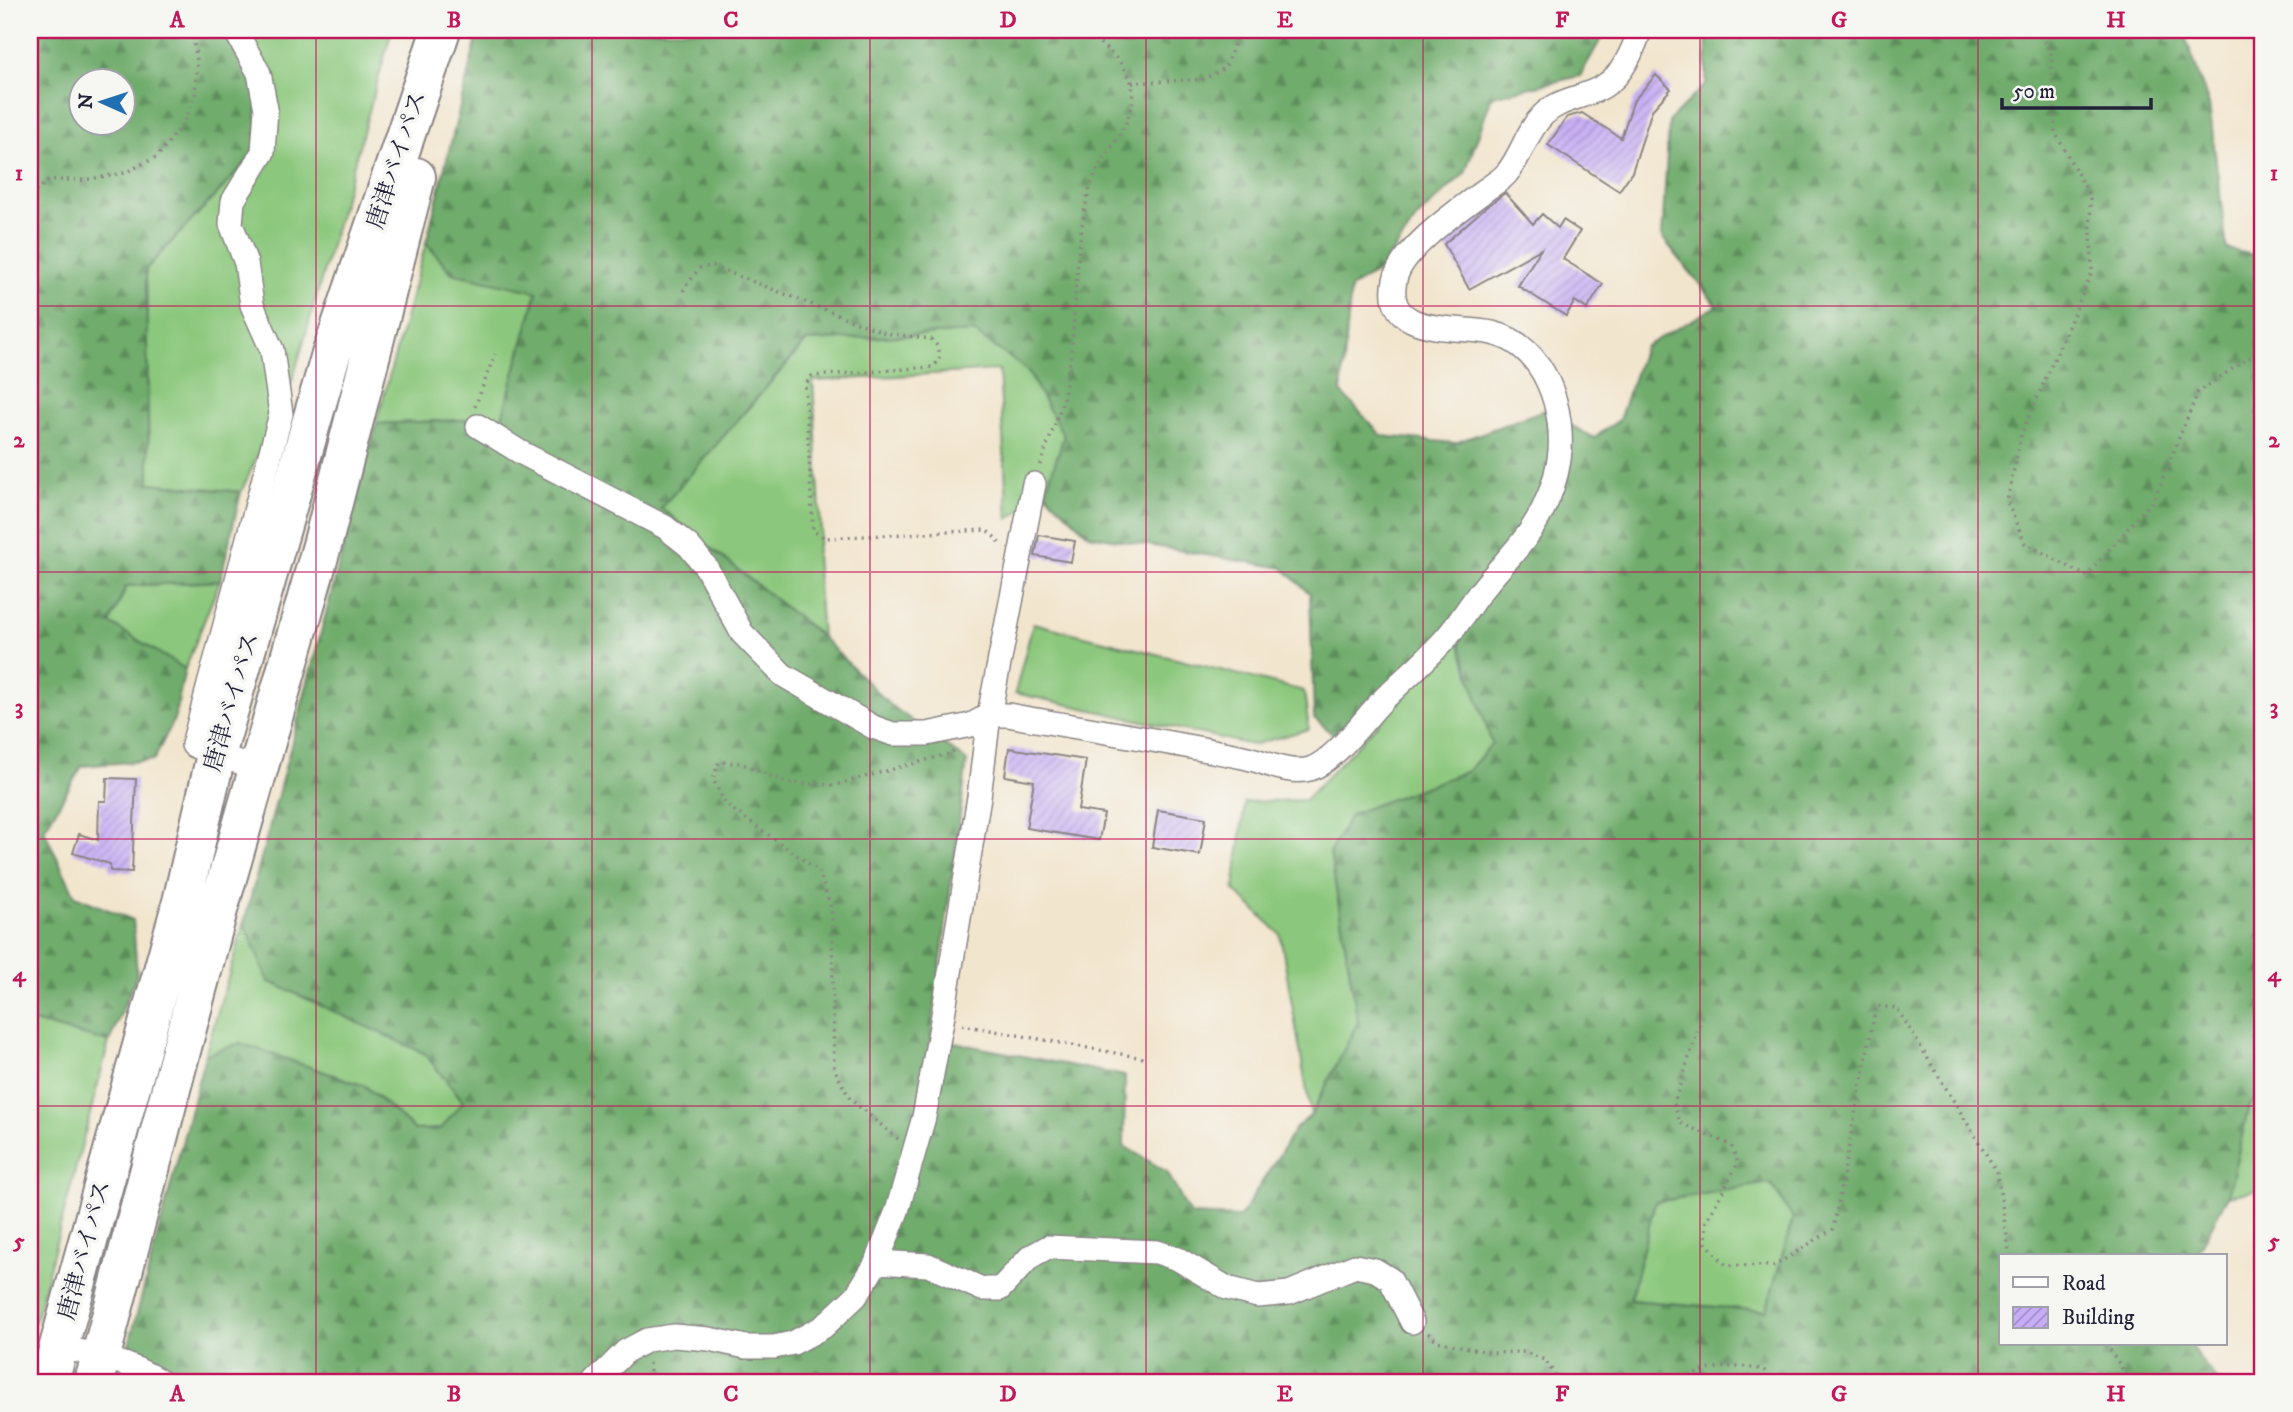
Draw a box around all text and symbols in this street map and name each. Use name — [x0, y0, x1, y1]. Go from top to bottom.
text: A — [169, 6, 186, 35]
text: B — [447, 6, 461, 35]
text: C — [723, 6, 739, 35]
text: D — [999, 6, 1017, 35]
text: E — [1277, 6, 1293, 35]
text: F — [1555, 6, 1570, 35]
text: G — [1831, 6, 1847, 35]
text: H — [2106, 6, 2126, 35]
north arrow — [66, 66, 136, 136]
scale bar — [2002, 66, 2151, 110]
text: 50 m — [2013, 79, 2055, 105]
street label: 唐津バイパス — [361, 87, 433, 233]
text: N — [75, 92, 98, 110]
text: 1 — [15, 159, 23, 188]
text: 1 — [2270, 159, 2278, 188]
text: 2 — [13, 426, 25, 455]
text: 2 — [2268, 426, 2280, 455]
street label: 唐津バイパス — [198, 629, 266, 775]
text: 3 — [15, 693, 23, 722]
text: 3 — [2270, 693, 2278, 722]
text: 4 — [12, 960, 27, 989]
text: 4 — [2267, 960, 2282, 989]
street label: 唐津バイパス — [52, 1177, 118, 1323]
text: 5 — [12, 1227, 25, 1256]
text: 5 — [2267, 1227, 2280, 1256]
legend — [1999, 1254, 2226, 1346]
text: Road — [2062, 1271, 2106, 1297]
text: Building — [2062, 1305, 2135, 1331]
text: A — [169, 1380, 186, 1409]
text: B — [447, 1380, 461, 1409]
text: C — [723, 1380, 739, 1409]
text: D — [999, 1380, 1017, 1409]
text: E — [1277, 1380, 1293, 1409]
text: F — [1555, 1380, 1570, 1409]
text: G — [1831, 1380, 1847, 1409]
text: H — [2106, 1380, 2126, 1409]

